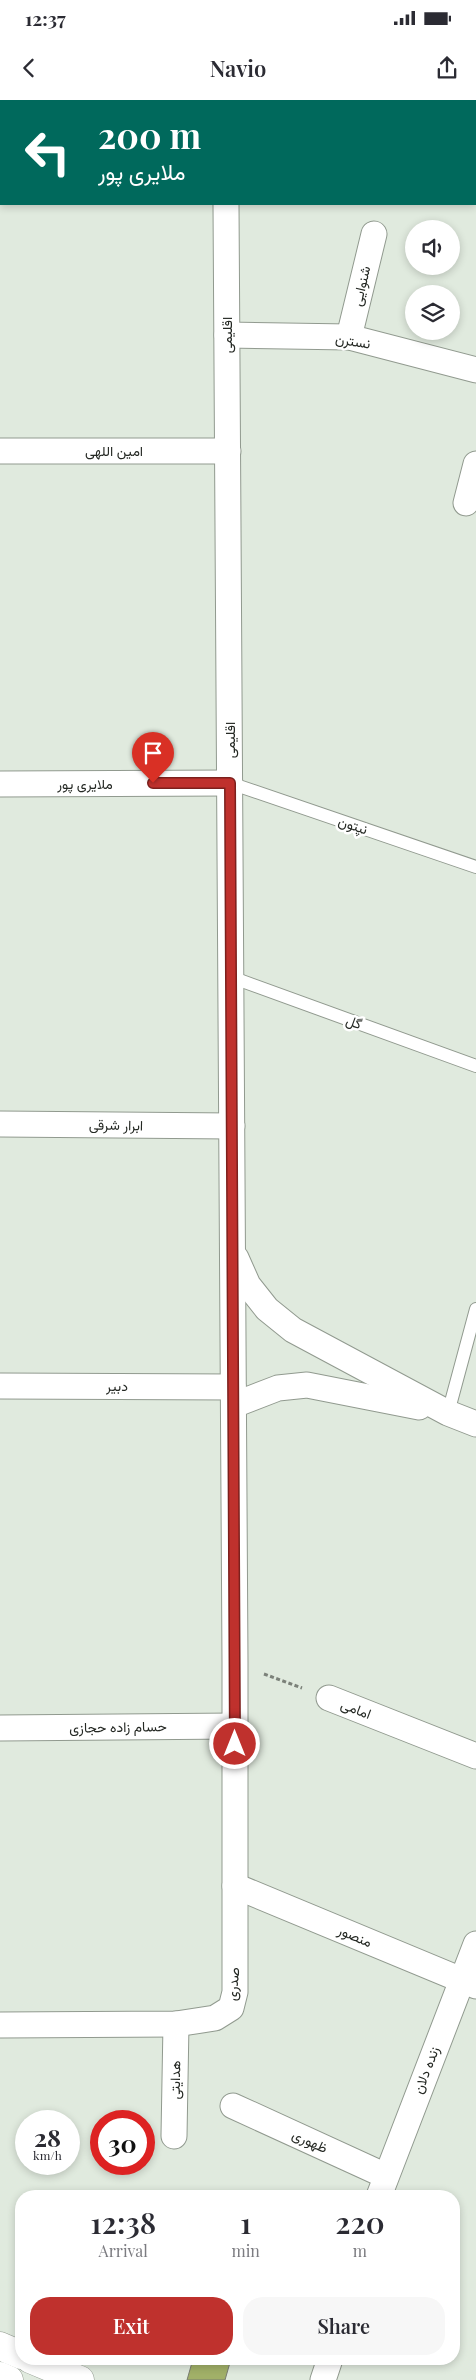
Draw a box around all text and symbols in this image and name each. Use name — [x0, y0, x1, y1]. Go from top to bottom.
text: 12:37 — [25, 5, 66, 31]
text: Navio — [210, 53, 266, 83]
icon: back — [15, 54, 43, 82]
icon: share — [433, 54, 461, 82]
text: 200 m — [98, 111, 201, 158]
icon: left — [15, 120, 80, 185]
text: ملایری پور — [98, 156, 185, 186]
map controls — [405, 220, 460, 340]
button: sound — [405, 220, 460, 275]
street label: شنوایی — [347, 264, 374, 308]
button: layers — [405, 285, 460, 340]
street label: اقلیمی — [217, 317, 236, 353]
street label: نسترن — [334, 328, 372, 353]
street label: امین اللهی — [85, 441, 143, 460]
street label: اقلیمی — [220, 722, 239, 758]
pin — [132, 732, 174, 783]
icon: arrive — [139, 739, 167, 767]
street label: ملایری پور — [56, 774, 113, 794]
street label: نپتون — [336, 811, 370, 839]
street label: گل — [344, 1010, 365, 1033]
street label: ابرار شرقی — [89, 1115, 143, 1134]
street label: دبیر — [105, 1376, 128, 1395]
street label: امامی — [338, 1694, 374, 1723]
street label: حسام زاده حجازی — [69, 1716, 167, 1737]
position arrow — [208, 1717, 260, 1769]
street label: منصور — [334, 1920, 375, 1951]
street label: صدری — [222, 1966, 243, 2002]
street label: زنده دلان — [408, 2043, 443, 2096]
street label: هدایتی — [165, 2060, 184, 2100]
speed limit sign: 30 — [90, 2110, 155, 2175]
text: 28 — [34, 2120, 61, 2153]
street label: ظهوری — [289, 2124, 331, 2157]
text: km/h — [33, 2147, 62, 2163]
text: 12:38 — [90, 2202, 156, 2242]
text: 1 — [240, 2202, 251, 2242]
text: 220 — [335, 2202, 385, 2242]
text: Arrival — [99, 2240, 148, 2261]
text: min — [231, 2240, 260, 2261]
text: m — [353, 2240, 367, 2261]
button: Exit — [30, 2297, 233, 2355]
button: Share — [243, 2297, 445, 2355]

